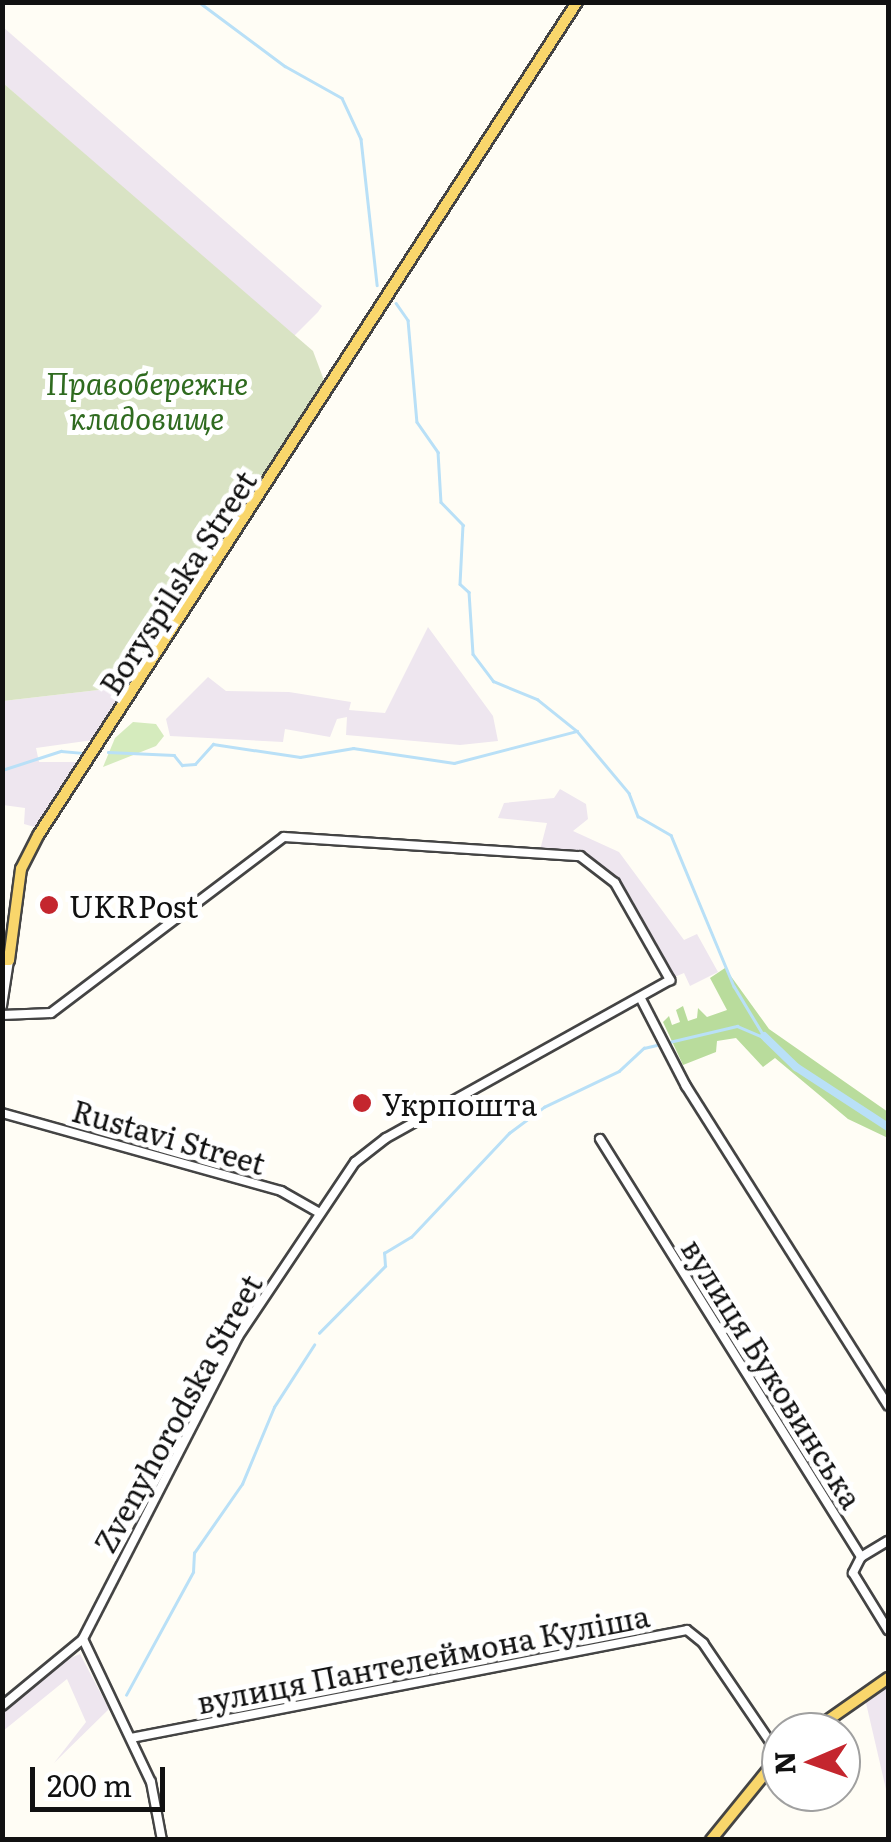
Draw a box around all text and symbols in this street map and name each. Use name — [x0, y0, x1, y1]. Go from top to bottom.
park label: Правобережне кладовище — [46, 364, 248, 434]
street label: Boryspilska Street — [91, 463, 263, 701]
place label: UKRPost — [69, 887, 198, 923]
marker: UKRPost — [38, 894, 60, 916]
place label: Укрпошта — [382, 1085, 537, 1121]
street label: Rustavi Street — [68, 1091, 270, 1181]
marker: Укрпошта — [351, 1092, 373, 1114]
street label: вулиця Буковинська — [675, 1232, 871, 1514]
street label: Zvenyhorodska Street — [86, 1268, 268, 1558]
street label: вулиця Пантелеймона Куліша — [194, 1596, 652, 1720]
north arrow — [761, 1712, 861, 1812]
scale bar — [35, 1747, 170, 1809]
text: N — [762, 1751, 804, 1775]
text: 200 m — [47, 1762, 132, 1806]

